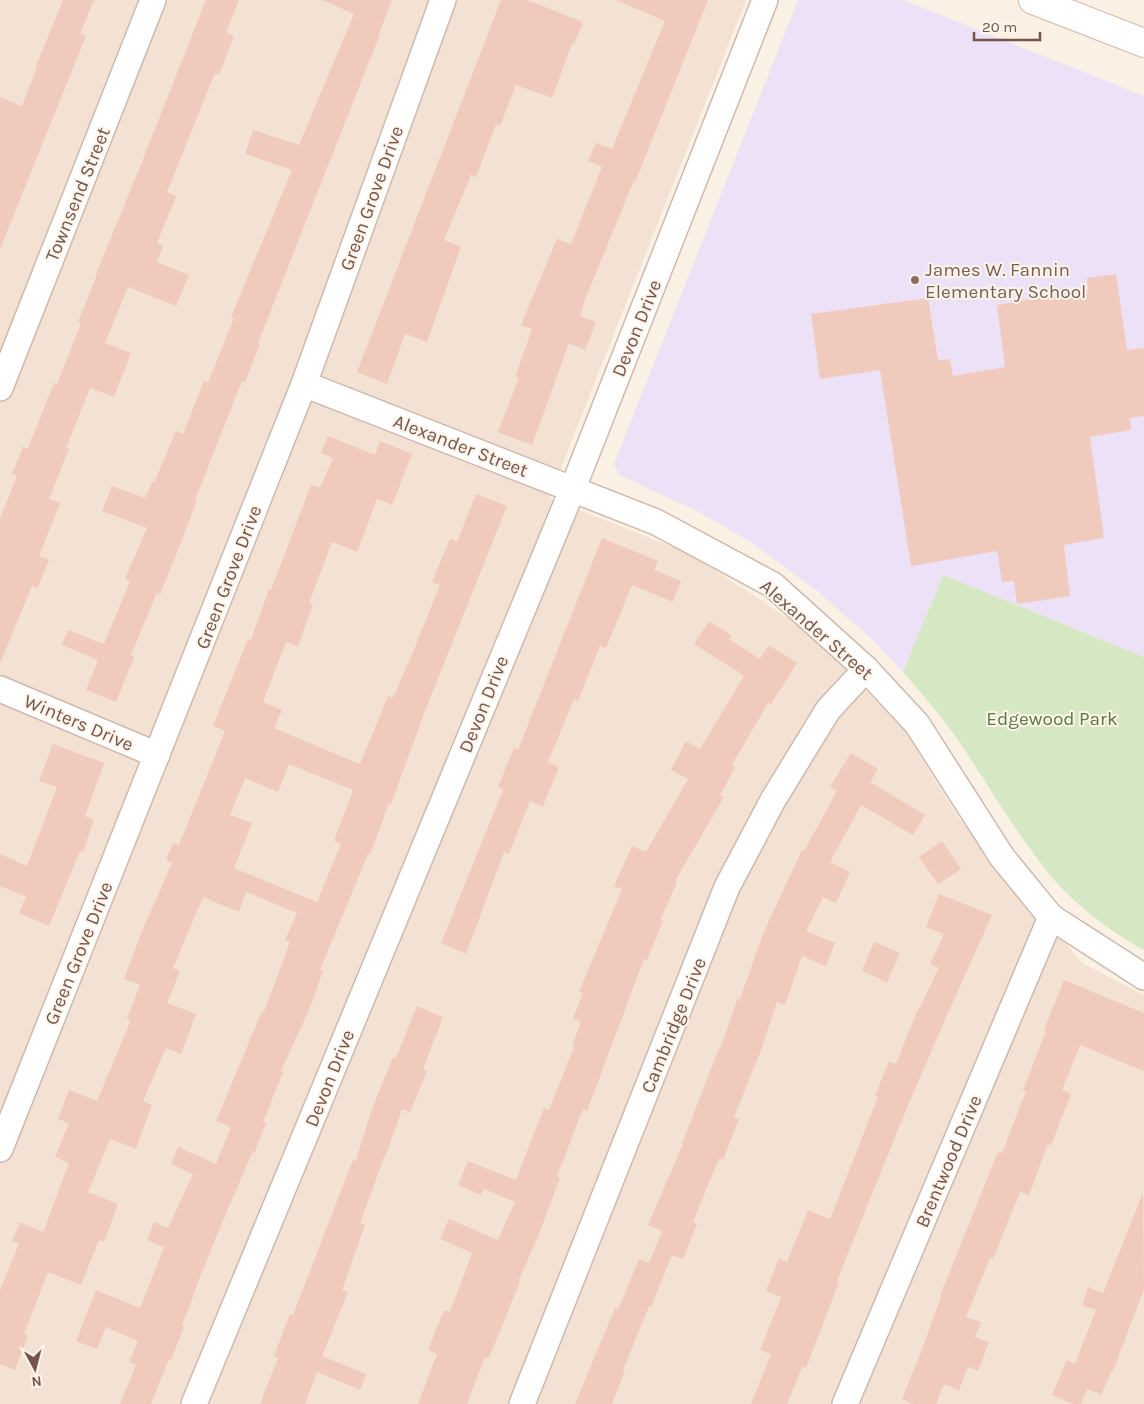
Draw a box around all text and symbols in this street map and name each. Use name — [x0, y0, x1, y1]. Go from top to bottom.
scale bar — [974, 10, 1040, 42]
text: 20 m — [982, 18, 1017, 36]
street label: Green Grove Drive — [336, 123, 408, 274]
street label: Townsend Street — [41, 124, 115, 265]
place label: James W. Fannin Elementary School — [925, 259, 1086, 303]
marker: James W. Fannin Elementary School — [909, 274, 921, 286]
street label: Devon Drive — [608, 277, 666, 380]
street label: Alexander Street — [390, 410, 531, 482]
street label: Green Grove Drive — [191, 502, 266, 652]
street label: Alexander Street — [755, 575, 877, 685]
street label: Devon Drive — [455, 653, 513, 756]
street label: Winters Drive — [21, 690, 137, 756]
park label: Edgewood Park — [986, 708, 1118, 730]
street label: Green Grove Drive — [40, 879, 118, 1028]
street label: Cambridge Drive — [637, 954, 711, 1096]
street label: Devon Drive — [301, 1027, 359, 1130]
street label: Brentwood Drive — [911, 1092, 987, 1231]
north arrow — [10, 1344, 60, 1394]
text: N — [31, 1372, 43, 1390]

